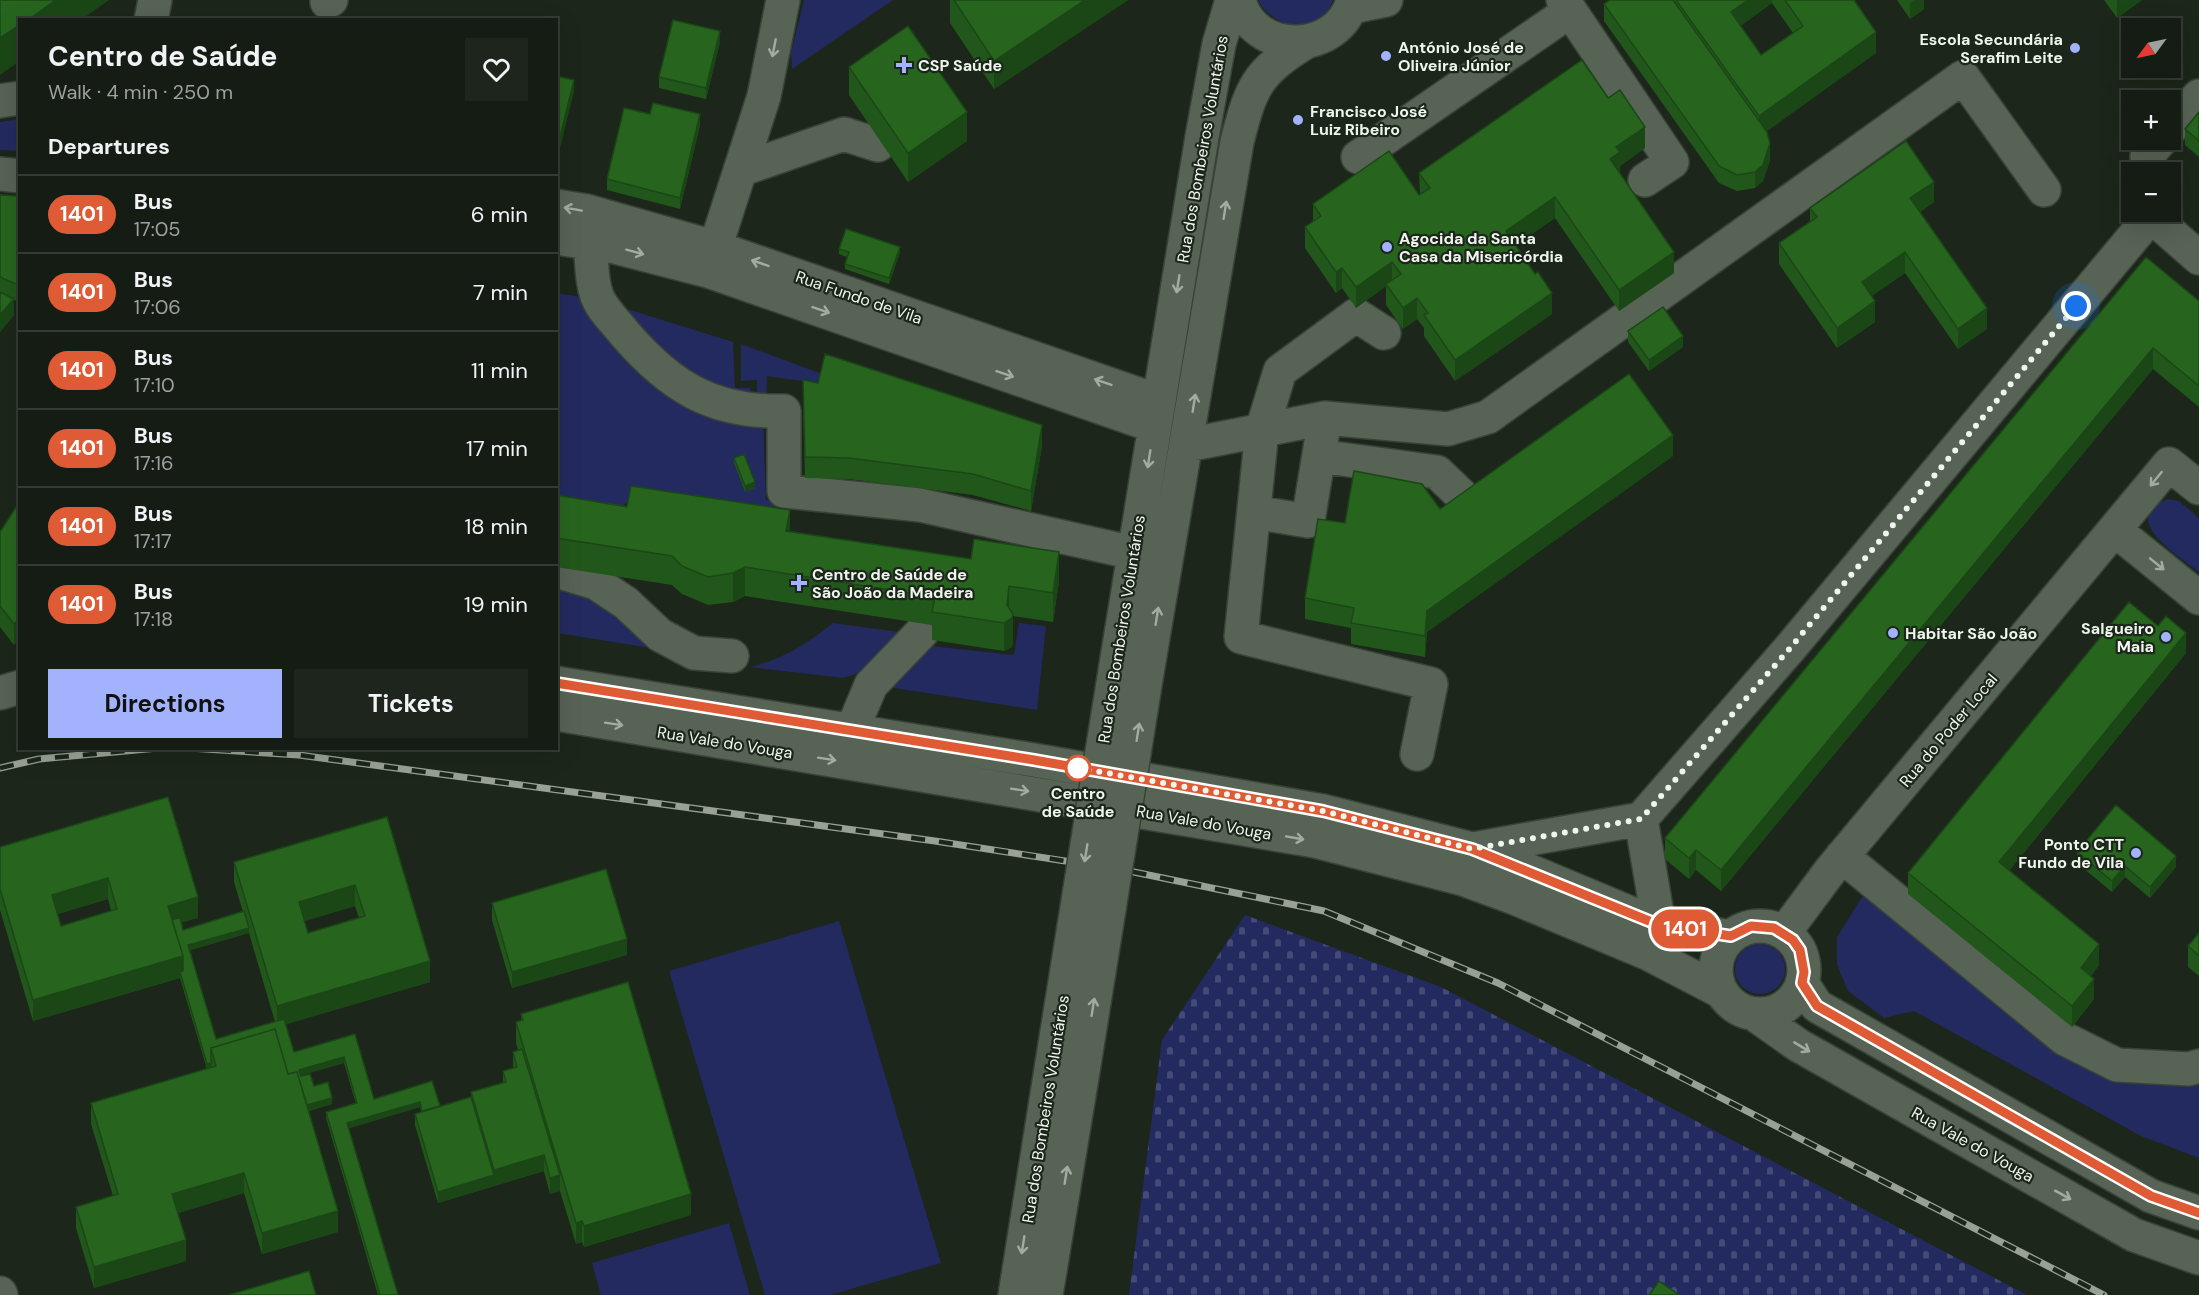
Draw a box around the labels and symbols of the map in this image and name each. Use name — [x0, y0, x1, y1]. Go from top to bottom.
north arrow — [2121, 18, 2181, 78]
place label: Escola Secundária Serafim Leite — [1919, 29, 2063, 68]
street label: Rua dos Bombeiros Voluntários — [1172, 34, 1233, 264]
place label: António José de Oliveira Júnior — [1398, 37, 1524, 76]
one-way arrow — [768, 38, 779, 58]
marker: Escola Secundária Serafim Leite — [2068, 41, 2082, 55]
marker: António José de Oliveira Júnior — [1379, 49, 1393, 63]
place label: CSP Saúde — [918, 55, 1002, 76]
marker: CSP Saúde — [895, 56, 913, 74]
place label: Francisco José Luiz Ribeiro — [1310, 101, 1427, 140]
marker: Francisco José Luiz Ribeiro — [1291, 113, 1305, 127]
one-way arrow — [1220, 201, 1231, 221]
one-way arrow — [563, 203, 583, 214]
place label: Agocida da Santa Casa da Misericórdia — [1399, 228, 1563, 267]
marker: Agocida da Santa Casa da Misericórdia — [1380, 240, 1394, 254]
one-way arrow — [625, 247, 644, 258]
one-way arrow — [751, 256, 770, 267]
street label: Rua Fundo de Vila — [793, 266, 925, 329]
one-way arrow — [1172, 274, 1183, 293]
your location — [2061, 291, 2091, 321]
one-way arrow — [811, 306, 830, 317]
one-way arrow — [995, 370, 1014, 381]
one-way arrow — [1094, 376, 1113, 387]
one-way arrow — [1188, 393, 1199, 413]
one-way arrow — [1143, 448, 1154, 468]
one-way arrow — [2150, 471, 2163, 487]
street label: Rua dos Bombeiros Voluntários — [1093, 514, 1150, 745]
one-way arrow — [2149, 557, 2164, 571]
place label: Centro de Saúde de São João da Madeira — [812, 564, 973, 603]
marker: Centro de Saúde de São João da Madeira — [790, 574, 808, 592]
one-way arrow — [1152, 606, 1163, 626]
place label: Salgueiro Maia — [2081, 618, 2154, 657]
place label: Habitar São João — [1905, 623, 2037, 644]
marker: Habitar São João — [1886, 626, 1900, 640]
marker: Salgueiro Maia — [2159, 630, 2173, 644]
street label: Rua do Poder Local — [1895, 669, 2002, 791]
one-way arrow — [604, 718, 624, 729]
street label: Rua Vale do Vouga — [656, 721, 794, 764]
one-way arrow — [1133, 723, 1144, 742]
one-way arrow — [817, 753, 837, 764]
marker: Centro de Saúde — [1065, 755, 1091, 781]
place label: Centro de Saúde — [1042, 783, 1114, 822]
one-way arrow — [1010, 785, 1029, 796]
street label: Rua Vale do Vouga — [1135, 800, 1273, 845]
one-way arrow — [1284, 833, 1304, 844]
place label: Ponto CTT Fundo de Vila — [2018, 834, 2124, 873]
one-way arrow — [1080, 842, 1091, 862]
marker: Ponto CTT Fundo de Vila — [2129, 846, 2143, 860]
line badge: 1401 — [1643, 910, 1727, 948]
street label: Rua dos Bombeiros Voluntários — [1017, 994, 1074, 1225]
one-way arrow — [1088, 998, 1099, 1018]
one-way arrow — [1793, 1042, 1810, 1054]
street label: Rua Vale do Vouga — [1908, 1102, 2038, 1187]
one-way arrow — [1061, 1166, 1072, 1185]
one-way arrow — [2054, 1189, 2071, 1201]
one-way arrow — [1017, 1235, 1028, 1254]

